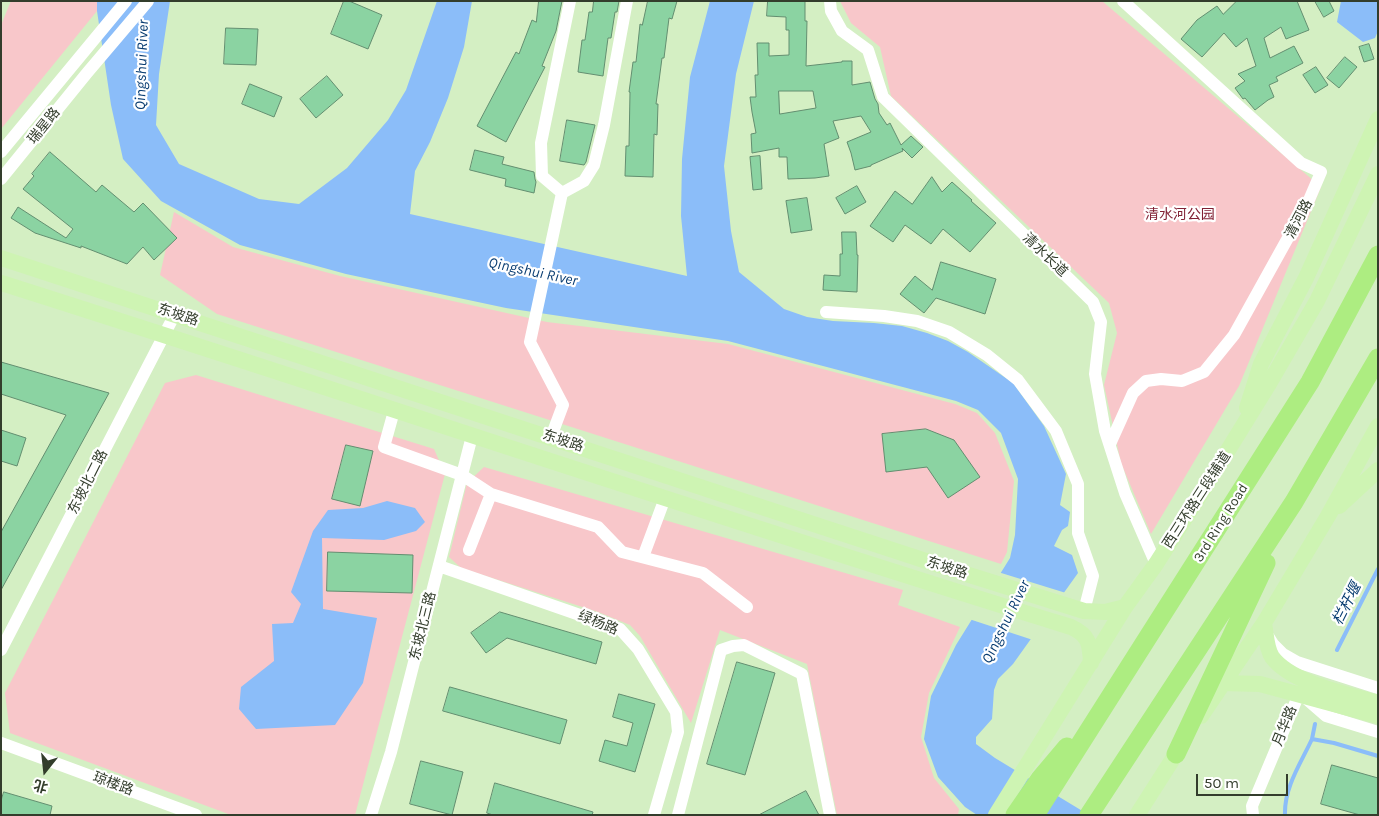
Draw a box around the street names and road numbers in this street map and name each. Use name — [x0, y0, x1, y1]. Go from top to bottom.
street label: 瑞星路 — [24, 104, 64, 148]
street label: 清河路 — [1282, 197, 1316, 241]
street label: 清水长道 — [1019, 230, 1071, 280]
street label: 东坡路 — [155, 301, 201, 329]
street label: 东坡路 — [540, 427, 586, 455]
street label: 东坡北二路 — [65, 447, 111, 517]
street label: 西三环路三段辅道 — [1159, 448, 1235, 552]
street label: 3rd Ring Road — [1190, 481, 1252, 565]
street label: 东坡路 — [924, 554, 970, 582]
street label: 东坡北三路 — [406, 590, 440, 662]
street label: 绿杨路 — [575, 607, 621, 639]
street label: 月华路 — [1269, 703, 1301, 749]
street label: 琼楼路 — [90, 769, 136, 799]

